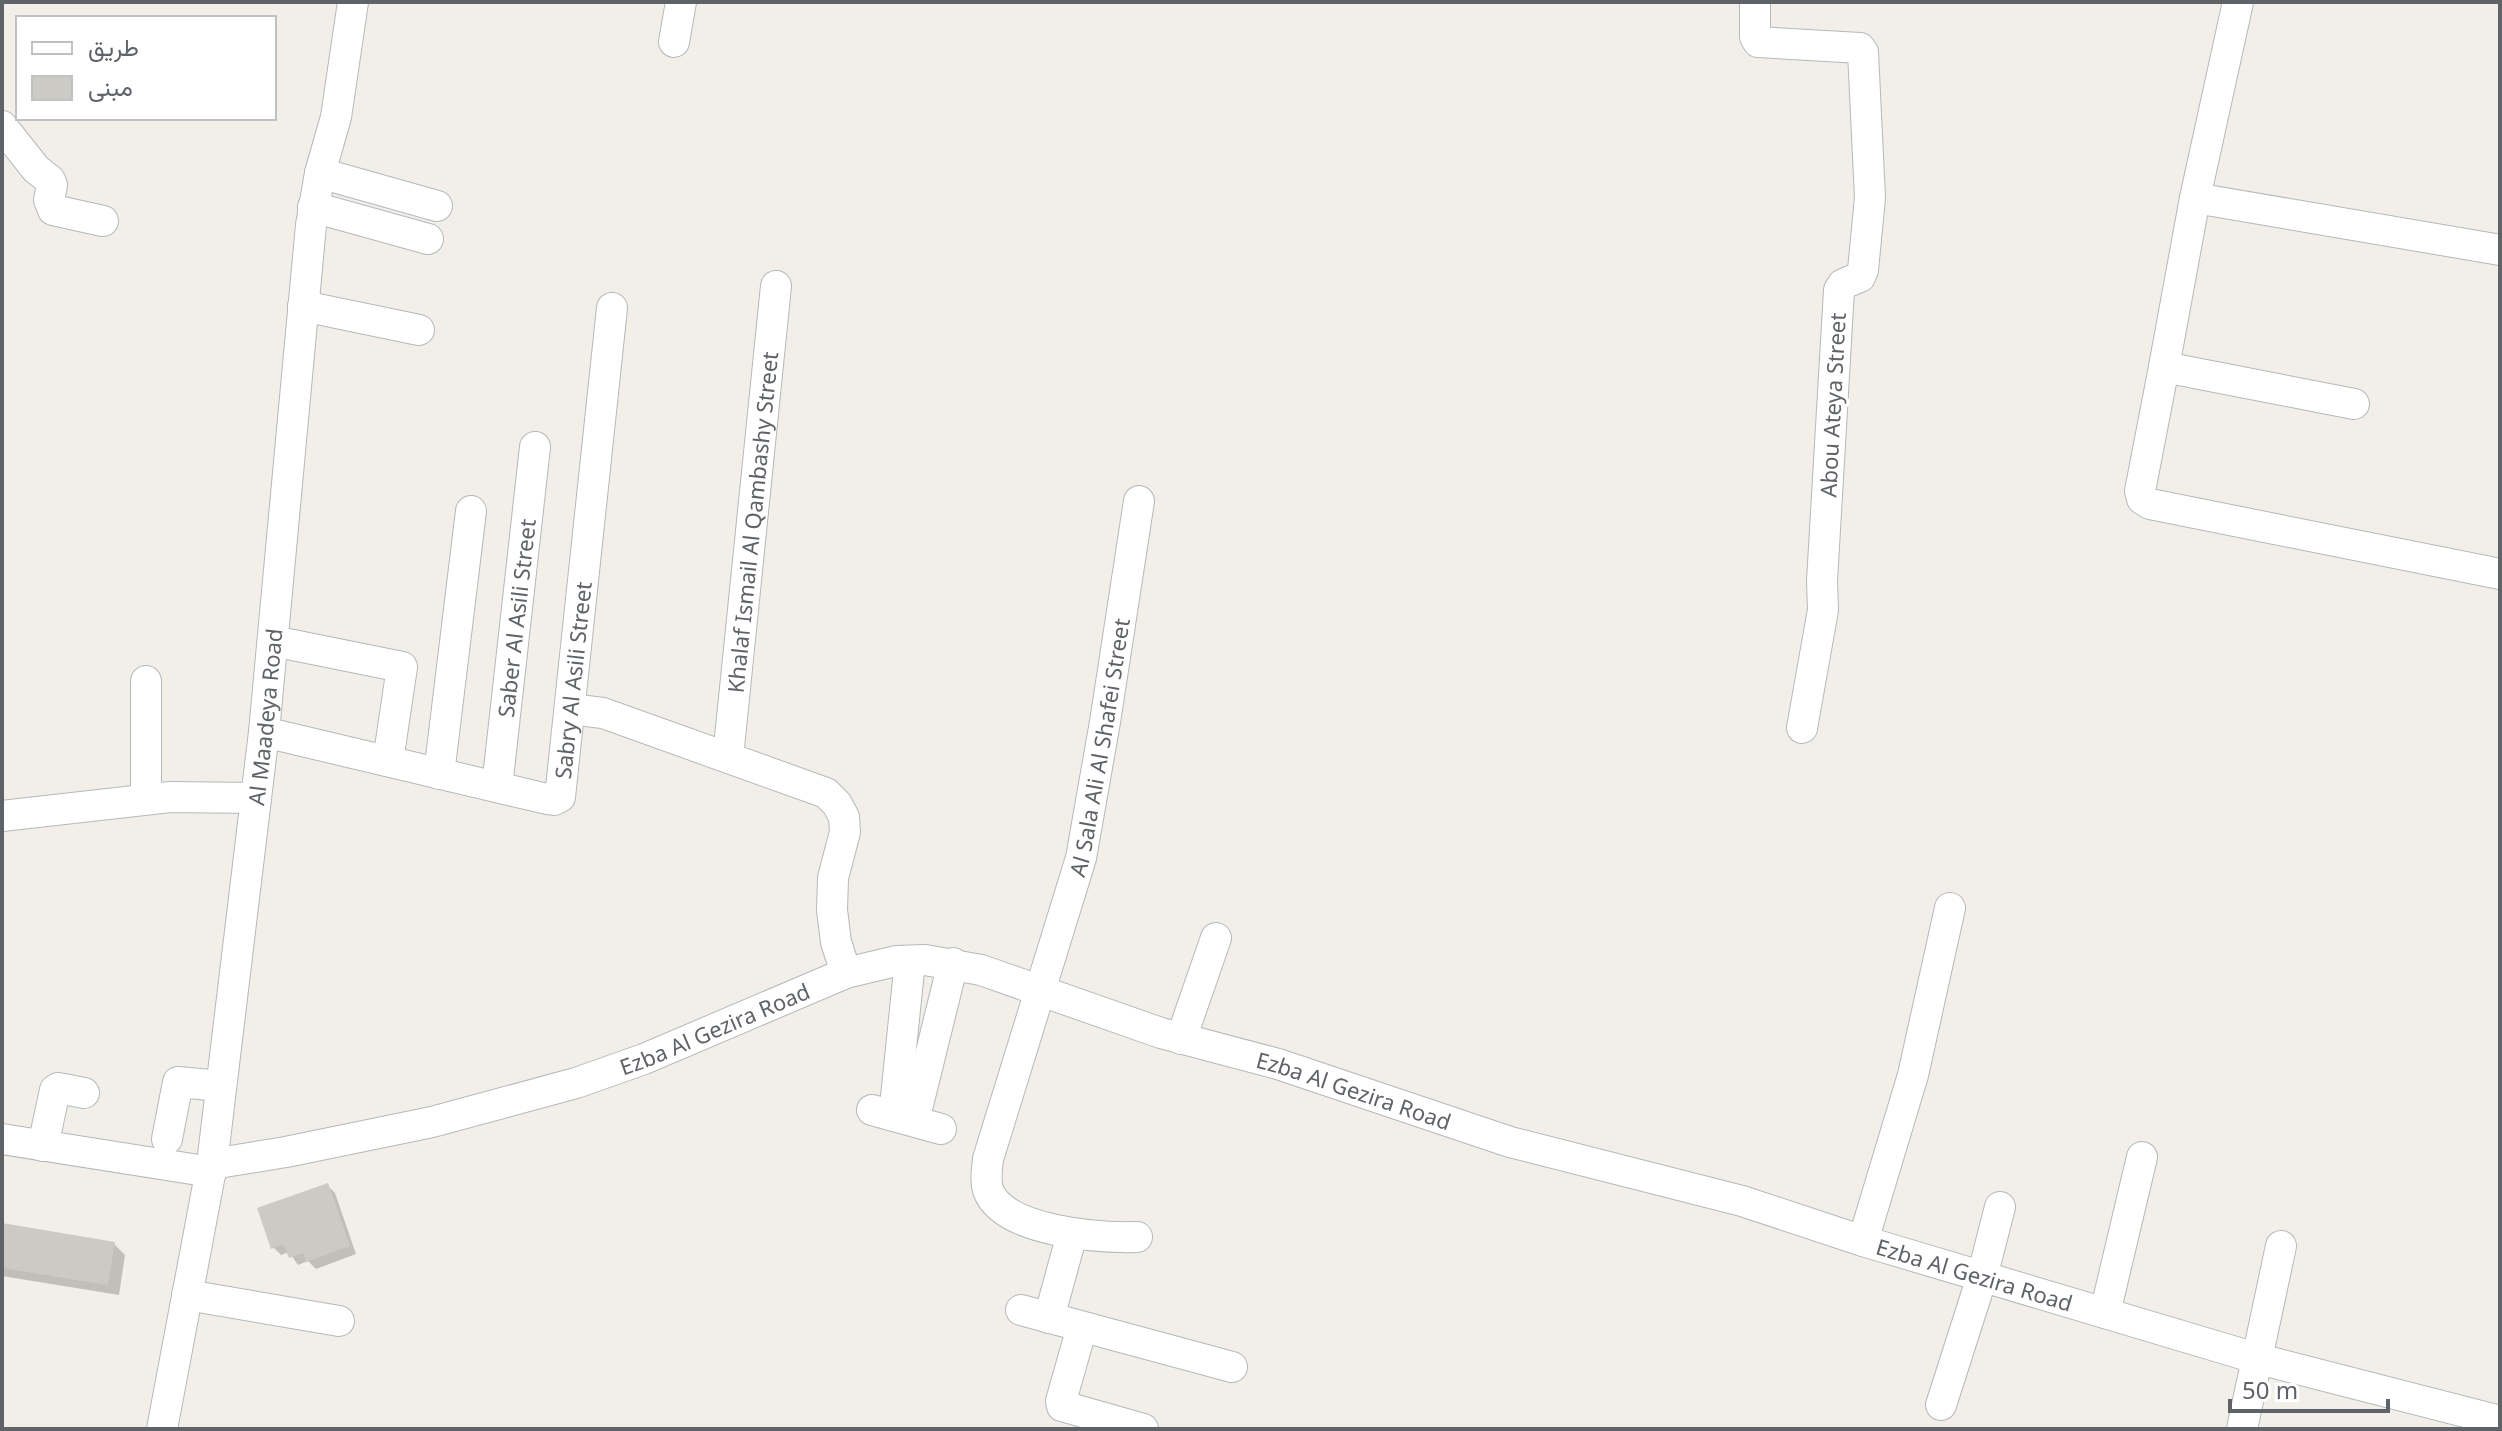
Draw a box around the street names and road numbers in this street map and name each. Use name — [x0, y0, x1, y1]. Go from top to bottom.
street label: Abou Ateya Street — [1812, 312, 1852, 498]
street label: Khalaf Ismail Al Qambashy Street — [720, 350, 784, 694]
street label: Saber Al Asili Street — [490, 517, 542, 719]
street label: Sabry Al Asili Street — [547, 580, 598, 780]
street label: Al Sala Ali Al Shafei Street — [1061, 616, 1136, 880]
street label: Al Maadeya Road — [240, 627, 289, 807]
street label: Ezba Al Gezira Road — [615, 975, 814, 1081]
street label: Ezba Al Gezira Road — [1253, 1044, 1455, 1136]
street label: Ezba Al Gezira Road — [1873, 1231, 2076, 1318]

